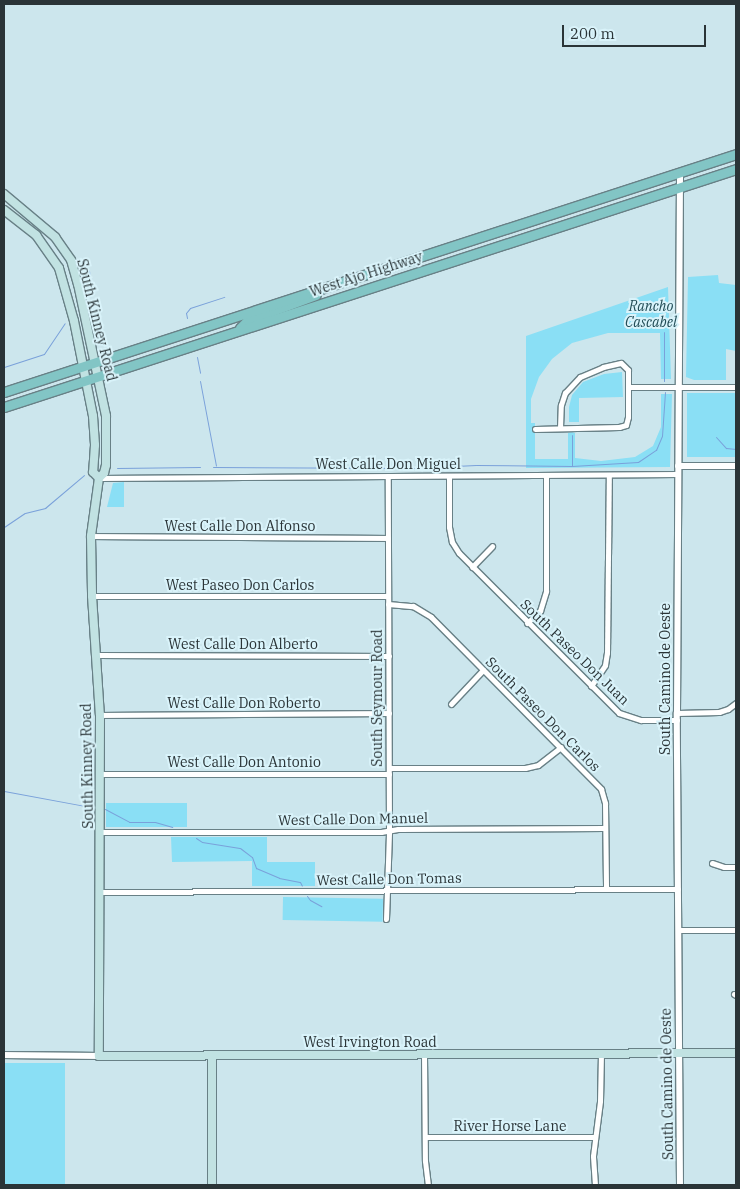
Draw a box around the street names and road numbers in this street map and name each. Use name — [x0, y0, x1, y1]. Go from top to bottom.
street label: West Ajo Highway — [307, 248, 425, 300]
street label: South Kinney Road — [74, 257, 120, 383]
street label: West Calle Don Miguel — [315, 456, 461, 472]
street label: West Calle Don Alfonso — [164, 518, 316, 534]
street label: West Paseo Don Carlos — [166, 577, 314, 593]
street label: South Paseo Don Juan — [517, 596, 633, 708]
street label: South Camino de Oeste — [657, 603, 673, 755]
street label: South Seymour Road — [369, 629, 385, 767]
street label: West Calle Don Alberto — [168, 636, 318, 652]
street label: South Paseo Don Carlos — [482, 653, 604, 775]
street label: West Calle Don Roberto — [167, 695, 321, 711]
street label: South Kinney Road — [78, 703, 96, 829]
street label: West Calle Don Antonio — [167, 754, 321, 770]
street label: West Calle Don Manuel — [278, 809, 428, 829]
street label: West Calle Don Tomas — [316, 869, 462, 889]
street label: South Camino de Oeste — [657, 1008, 677, 1160]
street label: West Irvington Road — [303, 1034, 437, 1050]
street label: River Horse Lane — [453, 1118, 567, 1134]

